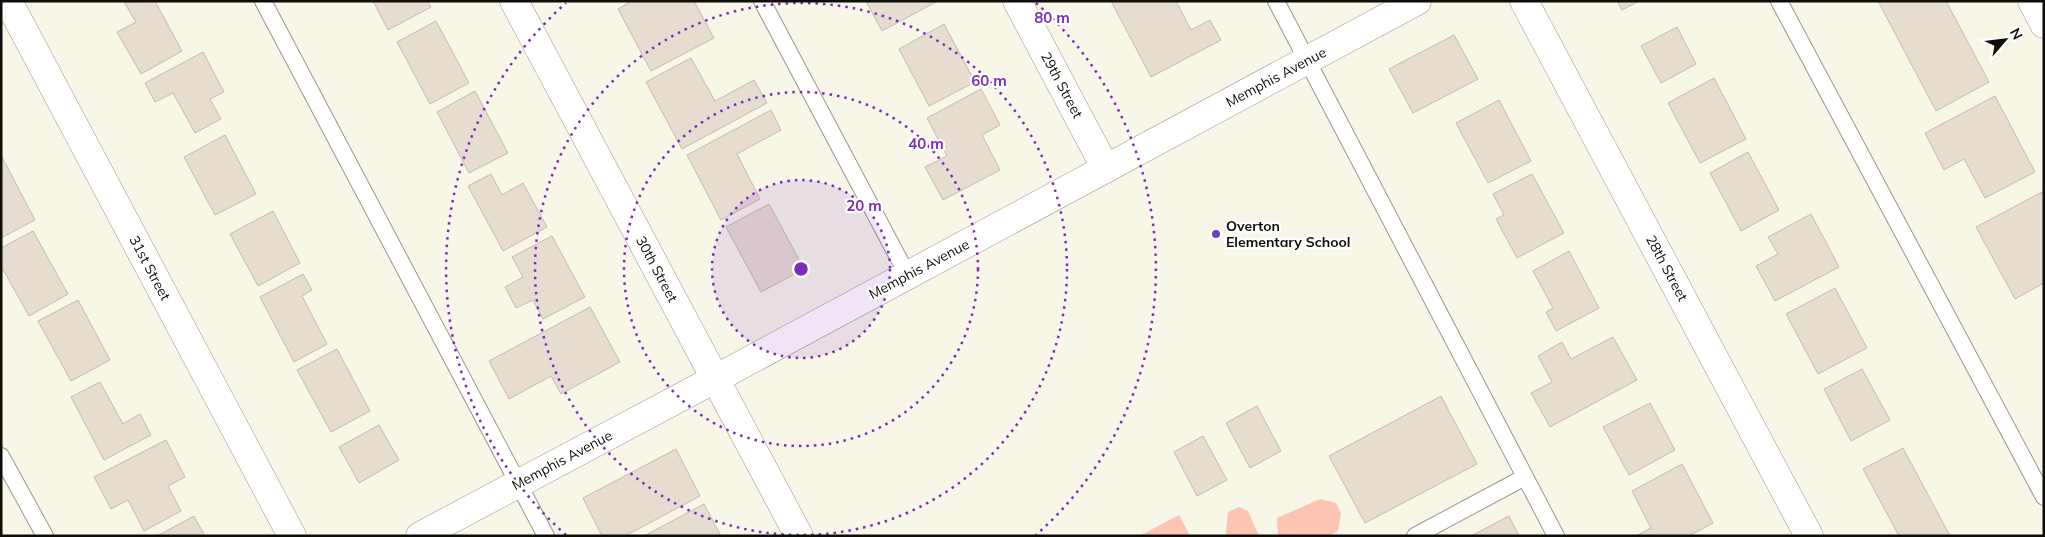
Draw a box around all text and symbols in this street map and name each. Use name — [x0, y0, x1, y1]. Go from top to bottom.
text: 80 m — [1034, 8, 1070, 27]
north arrow — [1980, 15, 2030, 65]
text: N — [2006, 25, 2027, 43]
street label: Memphis Avenue — [1223, 43, 1329, 111]
street label: 29th Street — [1037, 49, 1087, 121]
text: 60 m — [971, 71, 1007, 90]
text: 40 m — [908, 134, 944, 153]
text: 20 m — [846, 196, 882, 215]
place label: Overton Elementary School — [1226, 217, 1350, 251]
marker: Overton Elementary School — [1210, 228, 1222, 240]
street label: 31st Street — [125, 232, 175, 304]
street label: 28th Street — [1642, 232, 1692, 304]
street label: 30th Street — [632, 233, 682, 305]
street label: Memphis Avenue — [866, 235, 972, 303]
centre of rings — [792, 260, 810, 278]
street label: Memphis Avenue — [509, 426, 615, 494]

